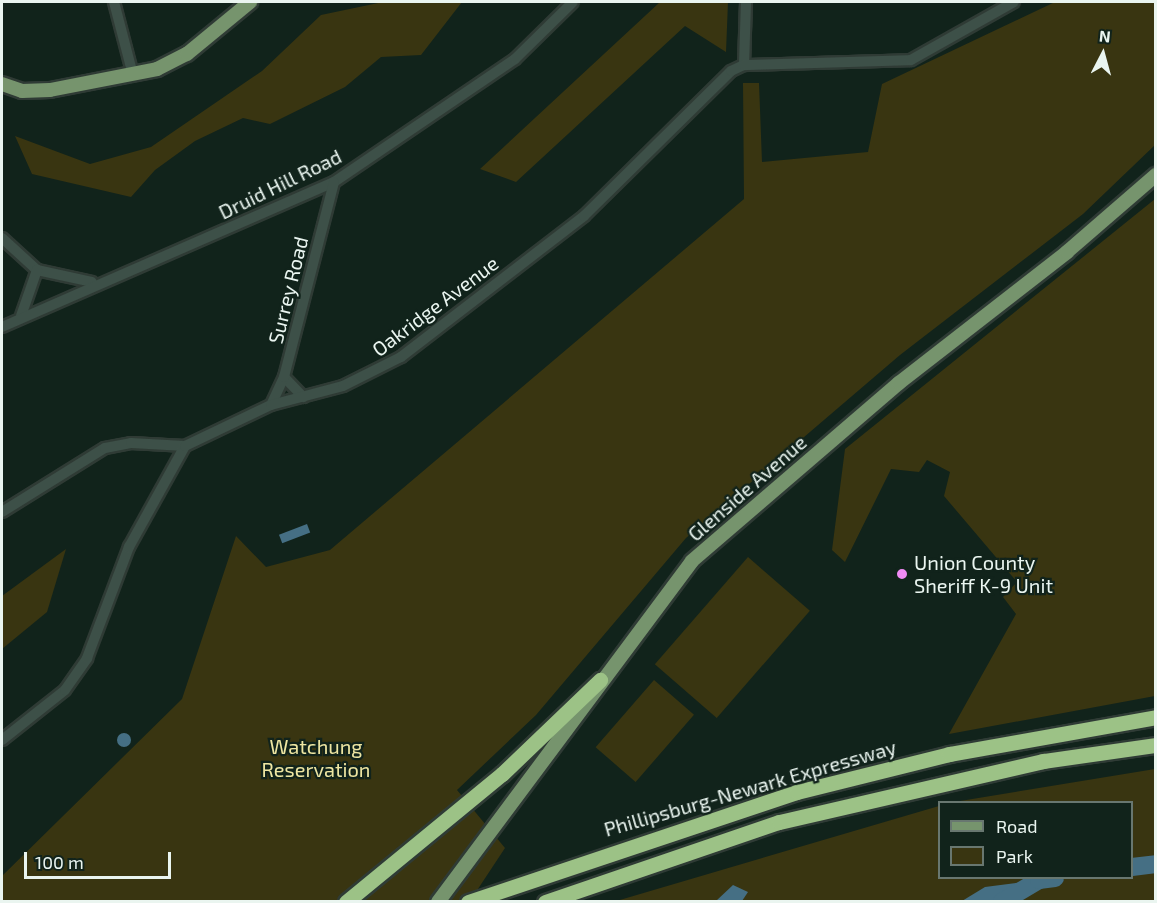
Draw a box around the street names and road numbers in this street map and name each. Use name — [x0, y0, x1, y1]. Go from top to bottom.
street label: Druid Hill Road — [214, 144, 346, 224]
street label: Surrey Road — [263, 234, 313, 346]
street label: Oakridge Avenue — [367, 251, 503, 361]
street label: Glenside Avenue — [683, 430, 811, 546]
street label: Phillipsburg-Newark Expressway — [601, 735, 899, 841]

